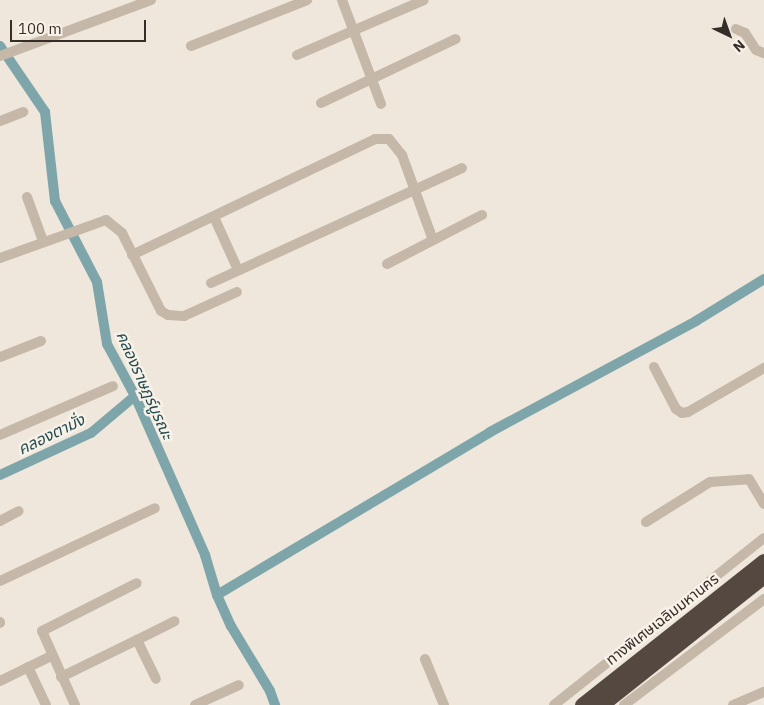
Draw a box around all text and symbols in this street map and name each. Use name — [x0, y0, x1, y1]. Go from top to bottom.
scale bar — [12, 10, 149, 42]
north arrow — [704, 10, 754, 60]
text: 100 m — [18, 19, 62, 38]
text: N — [729, 36, 749, 56]
water label: คลองราษฎร์บูรณะ — [113, 328, 177, 442]
water label: คลองตามั่ง — [15, 410, 87, 458]
street label: ทางพิเศษเฉลิมมหานคร — [602, 569, 722, 669]

